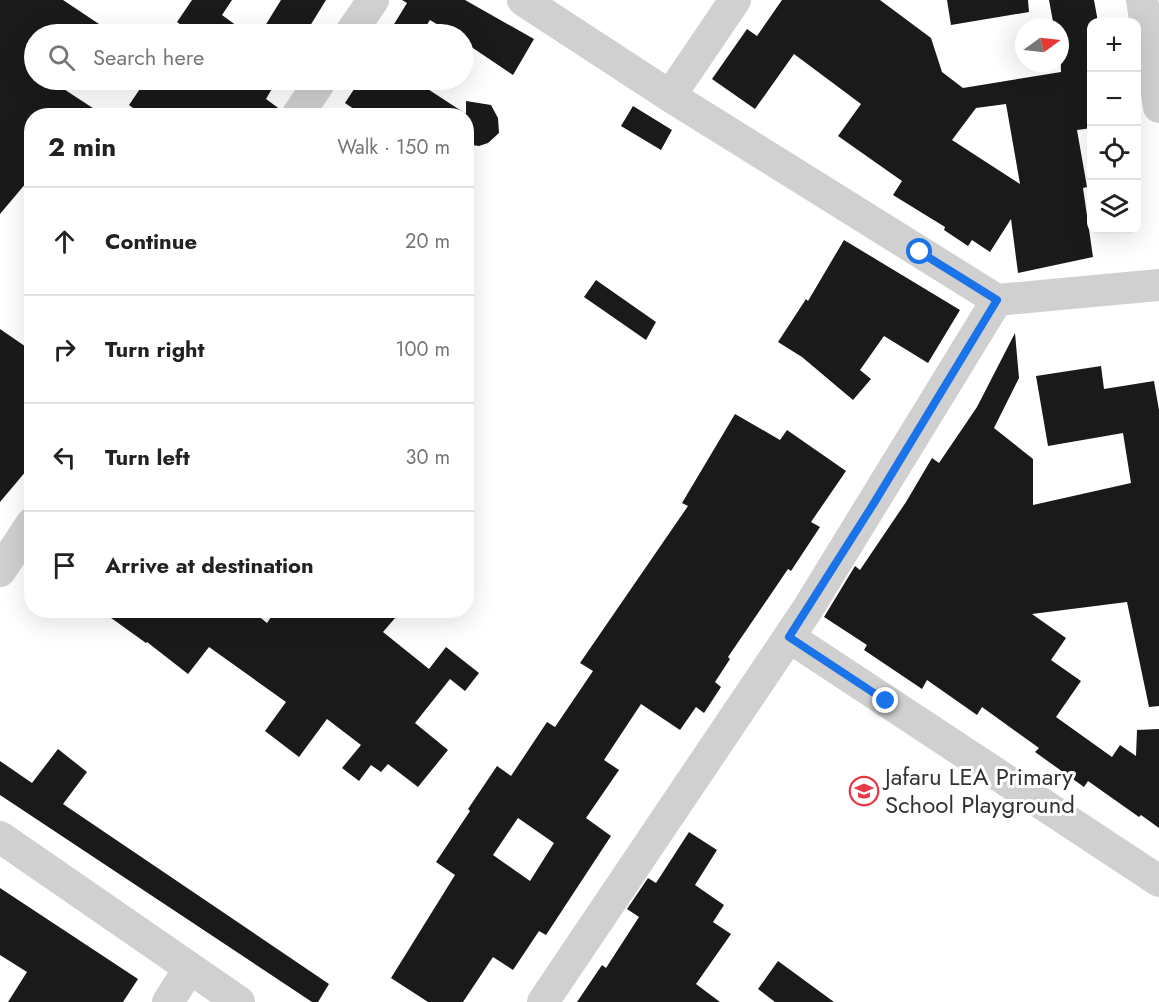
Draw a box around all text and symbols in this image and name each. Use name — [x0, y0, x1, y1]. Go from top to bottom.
north arrow — [1015, 18, 1069, 72]
map controls — [1087, 18, 1141, 234]
button: + — [1087, 18, 1141, 72]
search box — [24, 24, 474, 90]
icon: search — [45, 41, 78, 74]
text: Search here — [93, 41, 204, 73]
button: − — [1087, 72, 1141, 126]
button: locate — [1087, 126, 1141, 180]
text: 2 min — [48, 128, 116, 166]
text: Walk · 150 m — [337, 133, 450, 162]
button: layers — [1087, 180, 1141, 234]
icon: ahead — [48, 225, 81, 258]
text: Continue — [105, 225, 197, 257]
text: 20 m — [405, 227, 450, 256]
route start — [906, 238, 932, 264]
icon: right — [48, 333, 81, 366]
text: Turn right — [105, 333, 205, 365]
text: 100 m — [395, 335, 450, 364]
icon: left — [48, 441, 81, 474]
text: Turn left — [105, 441, 190, 473]
text: 30 m — [405, 443, 450, 472]
icon: arrive — [48, 549, 81, 582]
text: Arrive at destination — [105, 549, 314, 581]
route end — [872, 687, 898, 713]
place label: Jafaru LEA Primary School Playground — [882, 759, 1075, 822]
school or university icon: Jafaru LEA Primary School Playground — [848, 775, 880, 807]

